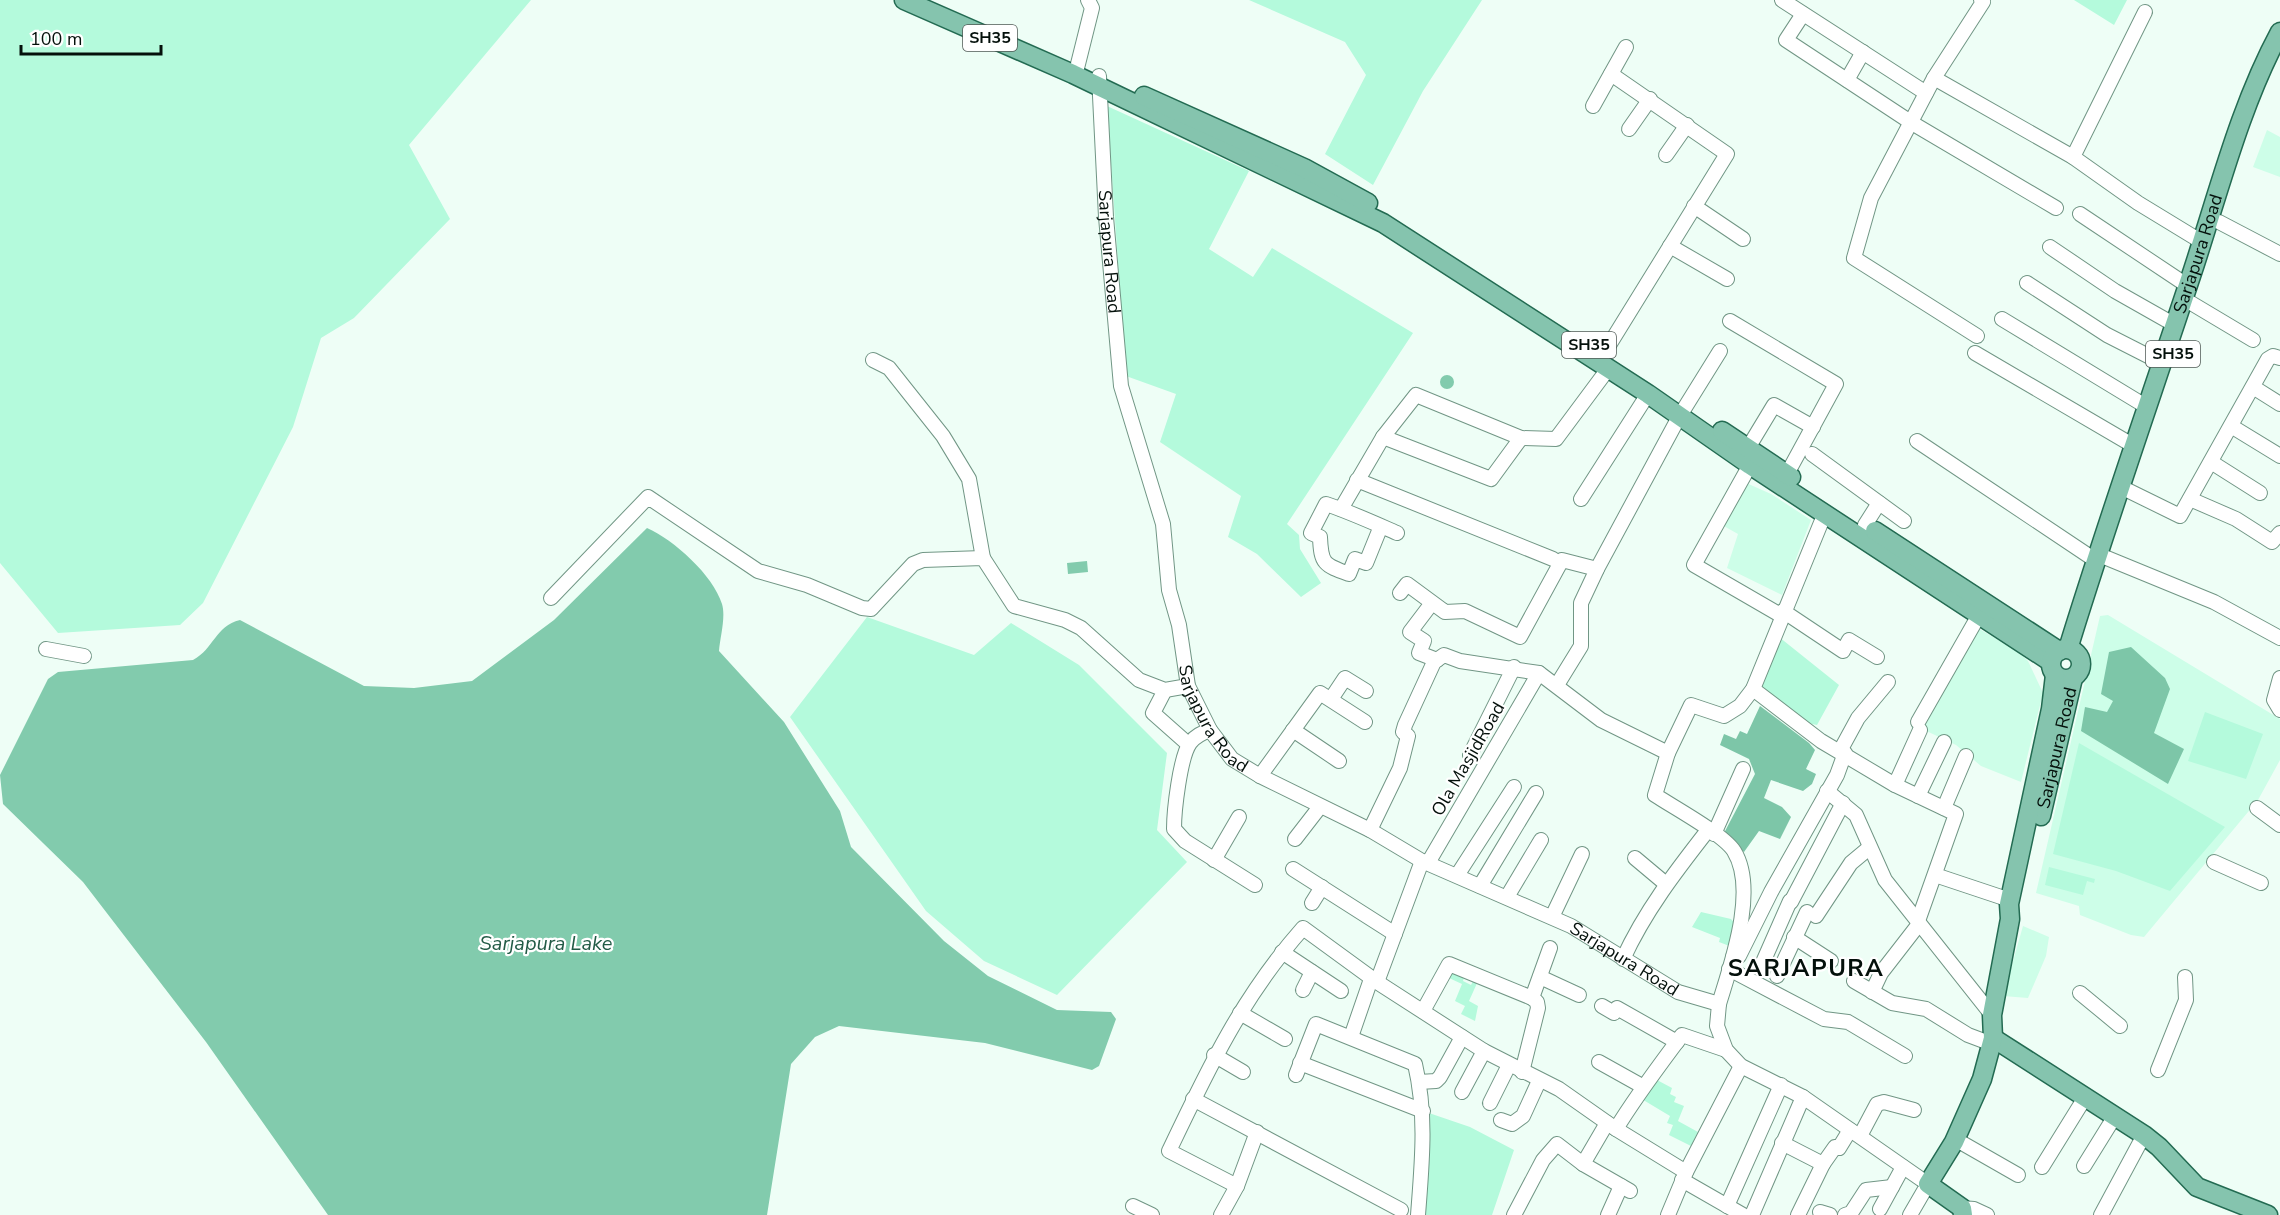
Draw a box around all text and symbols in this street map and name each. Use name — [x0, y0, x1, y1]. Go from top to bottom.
scale bar — [21, 18, 160, 56]
road number: SH35 — [963, 25, 1017, 51]
text: 100 m — [30, 27, 82, 51]
street label: Sarjapura Road — [1093, 189, 1127, 314]
street label: Sarjapura Road — [2167, 191, 2228, 317]
road number: SH35 — [1562, 332, 1616, 358]
road number: SH35 — [2146, 341, 2200, 367]
street label: Sarjapura Road — [1173, 663, 1253, 778]
street label: Sarjapura Road — [2031, 685, 2083, 811]
street label: Ola MasjidRoad — [1426, 698, 1510, 820]
street label: Sarjapura Road — [1565, 916, 1683, 1002]
water label: Sarjapura Lake — [480, 930, 613, 957]
district label: SARJAPURA — [1728, 952, 1884, 984]

